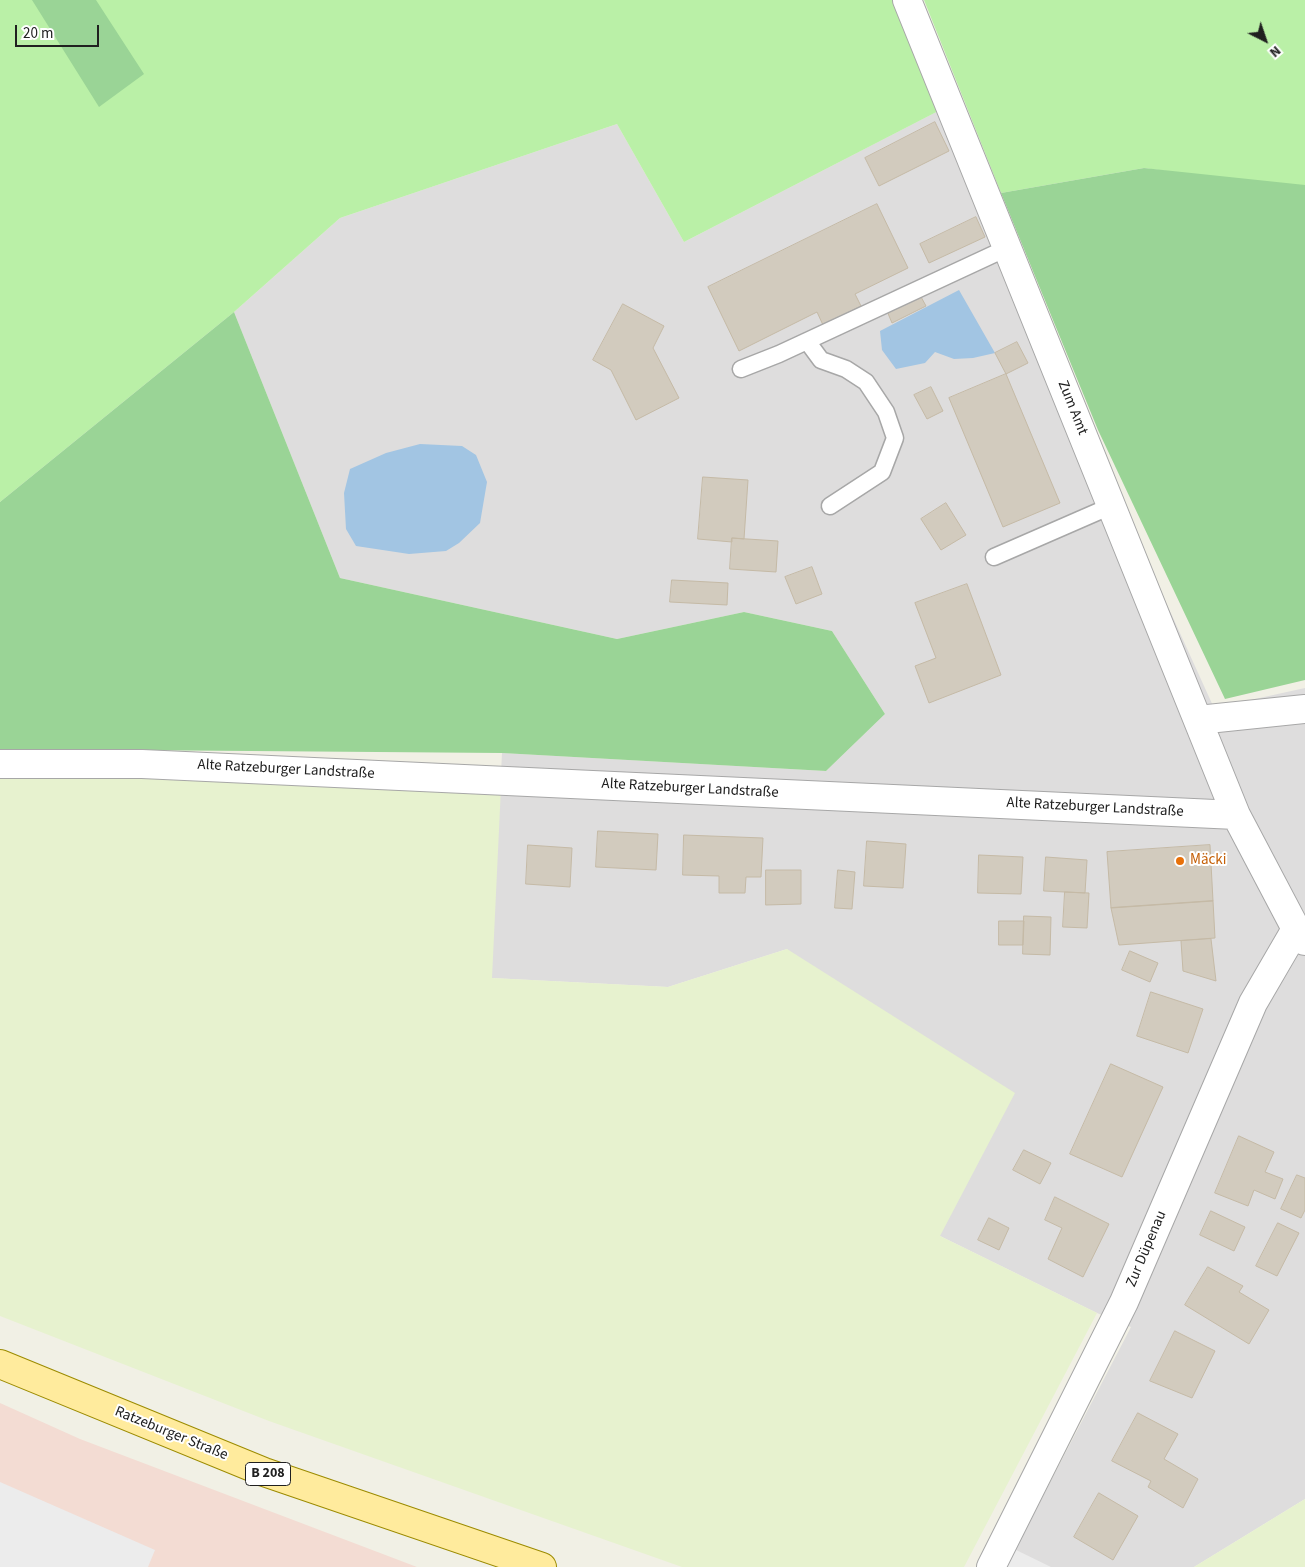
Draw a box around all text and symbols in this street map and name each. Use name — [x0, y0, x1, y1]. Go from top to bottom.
scale bar — [18, 15, 101, 47]
north arrow — [1240, 15, 1290, 65]
text: 20 m — [23, 23, 53, 44]
text: N — [1265, 41, 1285, 62]
street label: Zum Amt — [1053, 378, 1091, 438]
street label: Alte Ratzeburger Landstraße — [197, 756, 375, 784]
street label: Alte Ratzeburger Landstraße — [601, 775, 779, 803]
street label: Alte Ratzeburger Landstraße — [1006, 794, 1184, 822]
place label: Mäcki — [1190, 852, 1226, 870]
marker: Mäcki — [1174, 855, 1186, 867]
street label: Zur Düpenau — [1123, 1208, 1171, 1290]
street label: Ratzeburger Straße — [112, 1403, 230, 1465]
road number: B 208 — [246, 1462, 290, 1486]

